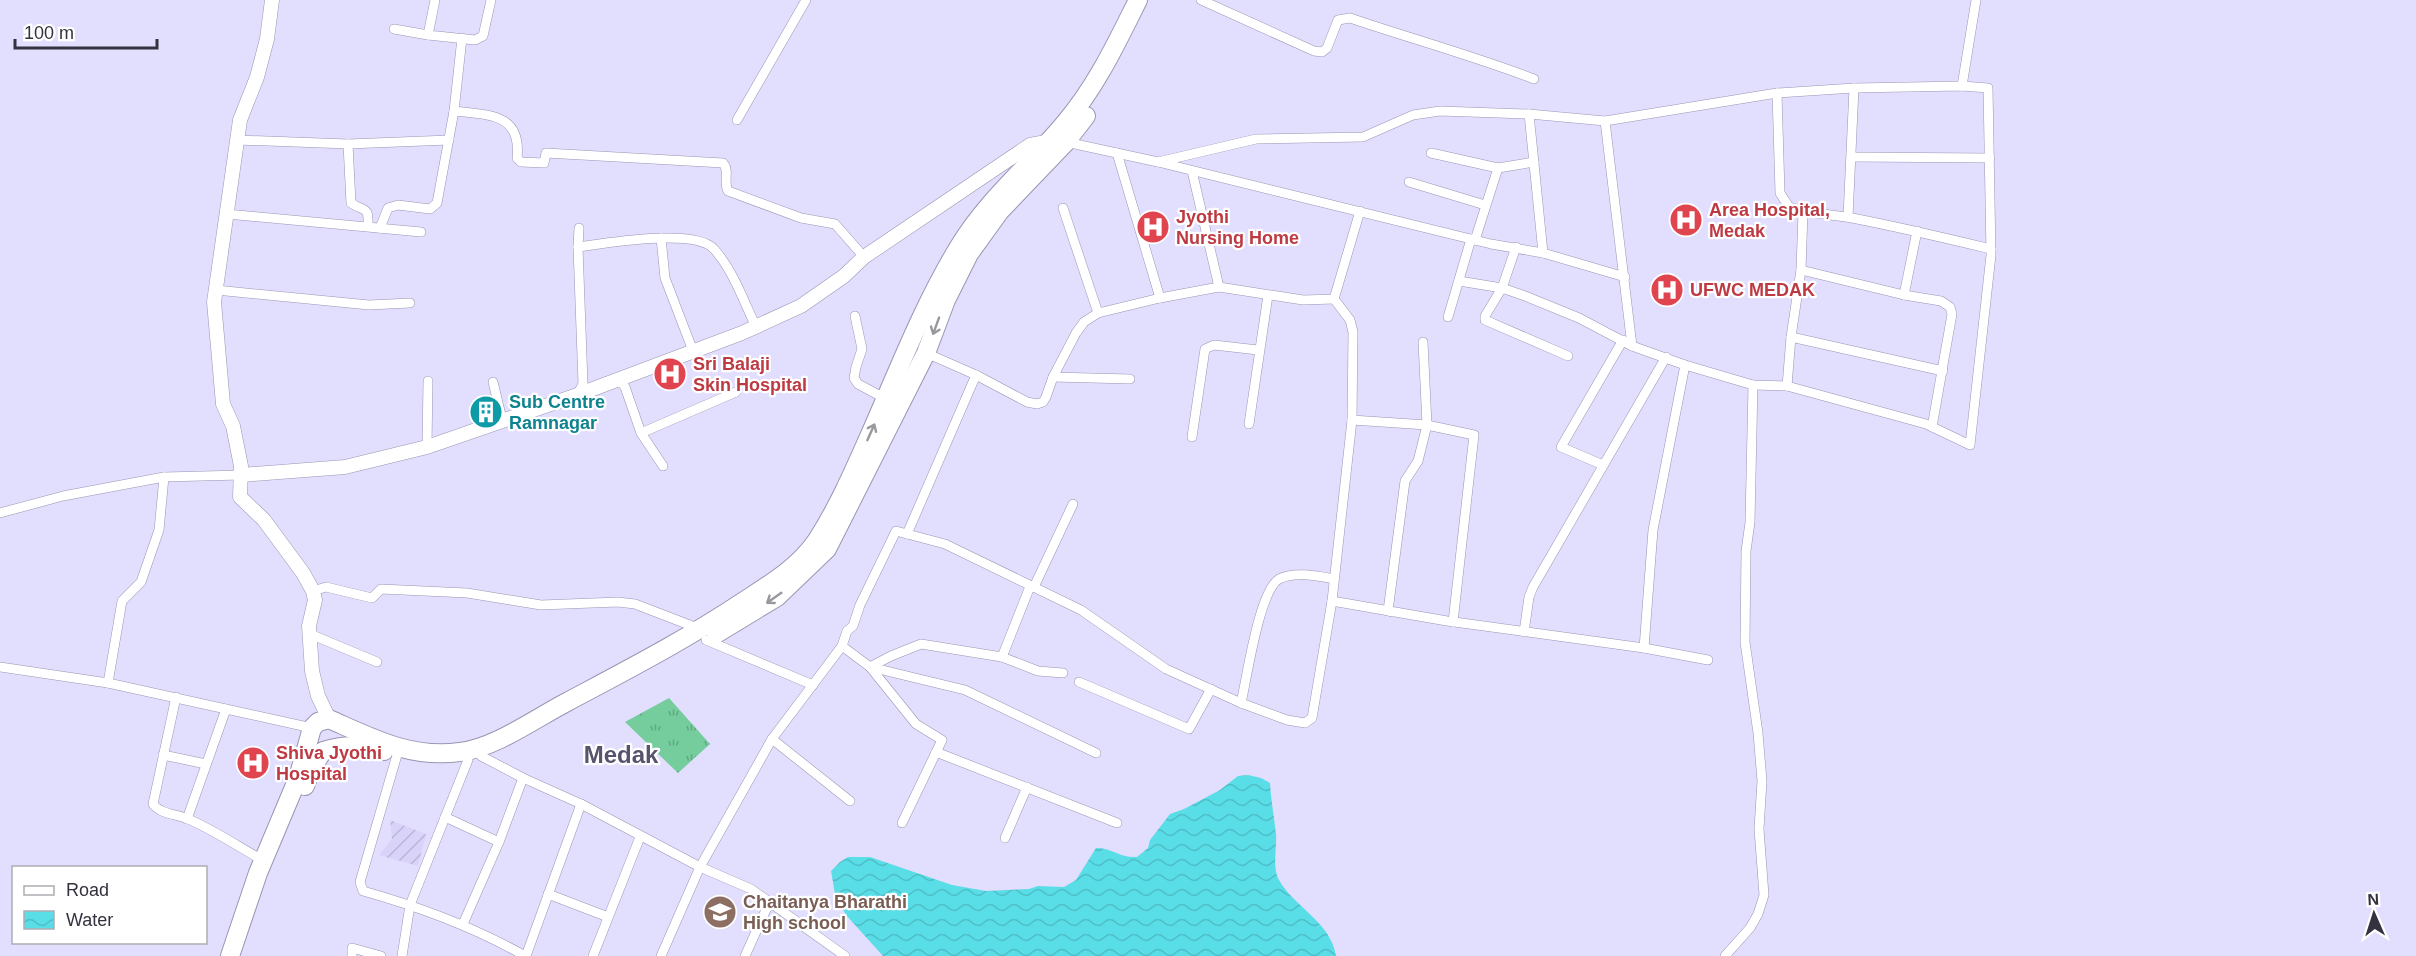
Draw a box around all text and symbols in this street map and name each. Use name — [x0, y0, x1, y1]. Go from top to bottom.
scale bar — [15, 12, 158, 50]
text: 100 m — [24, 23, 74, 43]
place label: Area Hospital, Medak — [1709, 200, 1830, 241]
hospital icon: Area Hospital, Medak — [1668, 202, 1704, 238]
place label: Jyothi Nursing Home — [1176, 207, 1299, 248]
hospital icon: Jyothi Nursing Home — [1135, 209, 1171, 245]
hospital icon: UFWC MEDAK — [1649, 272, 1685, 308]
place label: UFWC MEDAK — [1690, 280, 1815, 300]
one-way arrow — [930, 316, 941, 335]
place label: Sri Balaji Skin Hospital — [693, 354, 807, 395]
hospital icon: Sri Balaji Skin Hospital — [652, 356, 688, 392]
place label: Sub Centre Ramnagar — [509, 392, 605, 433]
building icon: Sub Centre Ramnagar — [468, 394, 504, 430]
one-way arrow — [866, 423, 878, 441]
one-way arrow — [766, 592, 783, 604]
district label: Medak — [584, 741, 659, 768]
place label: Shiva Jyothi Hospital — [276, 743, 382, 784]
hospital icon: Shiva Jyothi Hospital — [235, 745, 271, 781]
legend — [12, 866, 207, 944]
text: Road — [66, 880, 109, 900]
north arrow — [2344, 884, 2404, 944]
text: N — [2367, 891, 2379, 908]
place label: Chaitanya Bharathi High school — [743, 892, 907, 933]
school or university icon: Chaitanya Bharathi High school — [702, 894, 738, 930]
text: Water — [66, 910, 113, 930]

